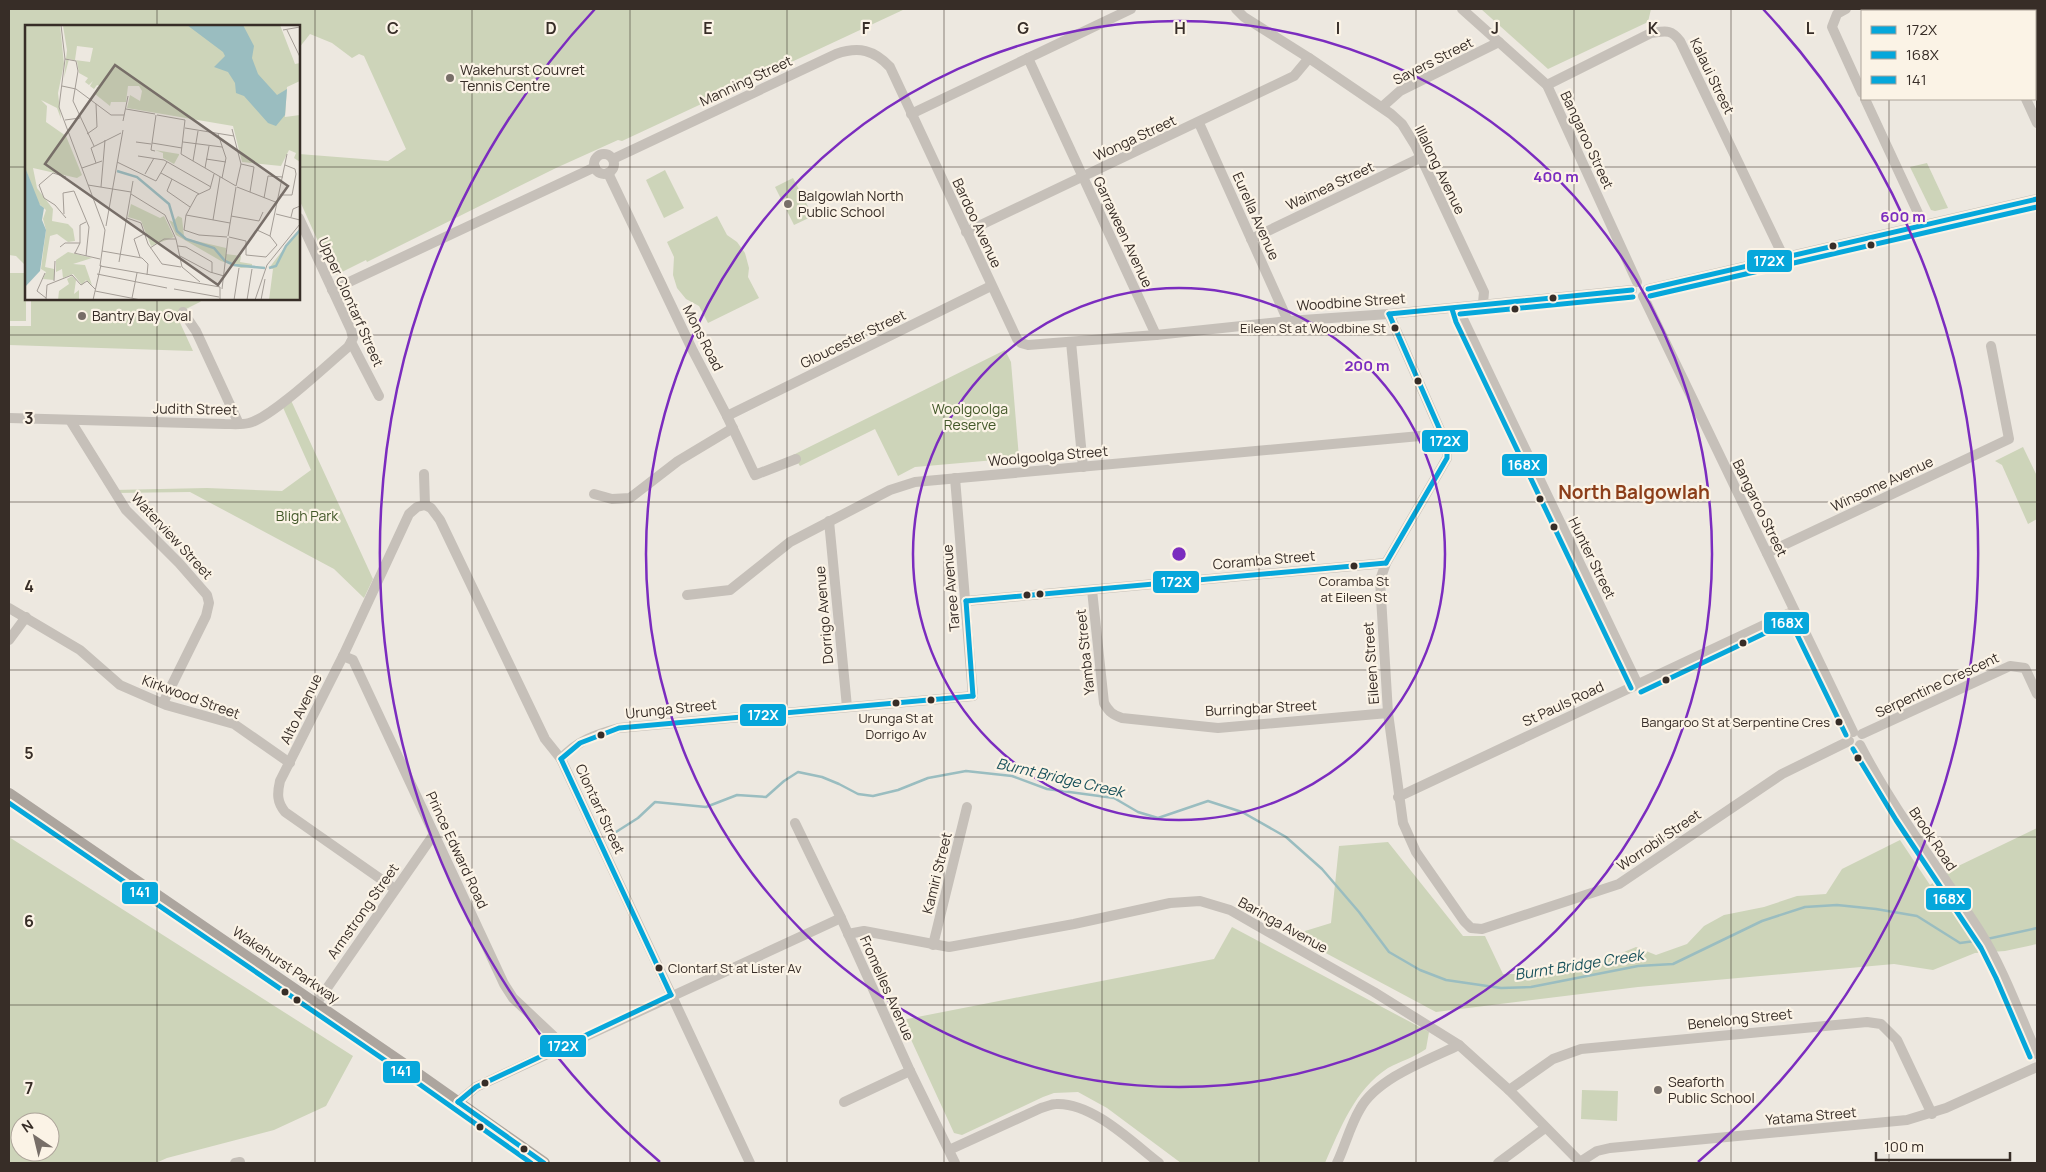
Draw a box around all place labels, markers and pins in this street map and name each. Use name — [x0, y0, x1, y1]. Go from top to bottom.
place label: Wakehurst Couvret Tennis Centre — [460, 60, 585, 95]
marker: Wakehurst Couvret Tennis Centre — [444, 72, 456, 84]
place label: Balgowlah North Public School — [798, 186, 904, 221]
marker: Balgowlah North Public School — [782, 198, 794, 210]
unlabelled marker — [1866, 240, 1876, 250]
unlabelled marker — [1828, 241, 1838, 251]
unlabelled marker — [1548, 293, 1558, 303]
unlabelled marker — [1510, 304, 1520, 314]
place label: Bantry Bay Oval — [92, 306, 191, 325]
marker: Bantry Bay Oval — [76, 310, 88, 322]
place label: Eileen St at Woodbine St — [1240, 319, 1386, 337]
marker: Eileen St at Woodbine St — [1390, 323, 1400, 333]
unlabelled marker — [1413, 376, 1423, 386]
unlabelled marker — [1535, 494, 1545, 504]
unlabelled marker — [1549, 522, 1559, 532]
centre of rings — [1170, 545, 1188, 563]
marker: Coramba St at Eileen St — [1349, 561, 1359, 571]
place label: Coramba St at Eileen St — [1319, 572, 1389, 606]
unlabelled marker — [1035, 589, 1045, 599]
unlabelled marker — [1022, 590, 1032, 600]
unlabelled marker — [1738, 638, 1748, 648]
unlabelled marker — [1661, 675, 1671, 685]
unlabelled marker — [926, 695, 936, 705]
marker: Urunga St at Dorrigo Av — [891, 698, 901, 708]
place label: Urunga St at Dorrigo Av — [858, 709, 934, 743]
place label: Bangaroo St at Serpentine Cres — [1641, 713, 1830, 731]
marker: Bangaroo St at Serpentine Cres — [1834, 717, 1844, 727]
unlabelled marker — [596, 730, 606, 740]
unlabelled marker — [1853, 753, 1863, 763]
place label: Clontarf St at Lister Av — [668, 959, 802, 977]
marker: Clontarf St at Lister Av — [654, 963, 664, 973]
unlabelled marker — [280, 987, 290, 997]
unlabelled marker — [292, 995, 302, 1005]
place label: Seaforth Public School — [1668, 1072, 1755, 1107]
unlabelled marker — [480, 1078, 490, 1088]
marker: Seaforth Public School — [1652, 1084, 1664, 1096]
unlabelled marker — [475, 1122, 485, 1132]
unlabelled marker — [519, 1144, 529, 1154]

